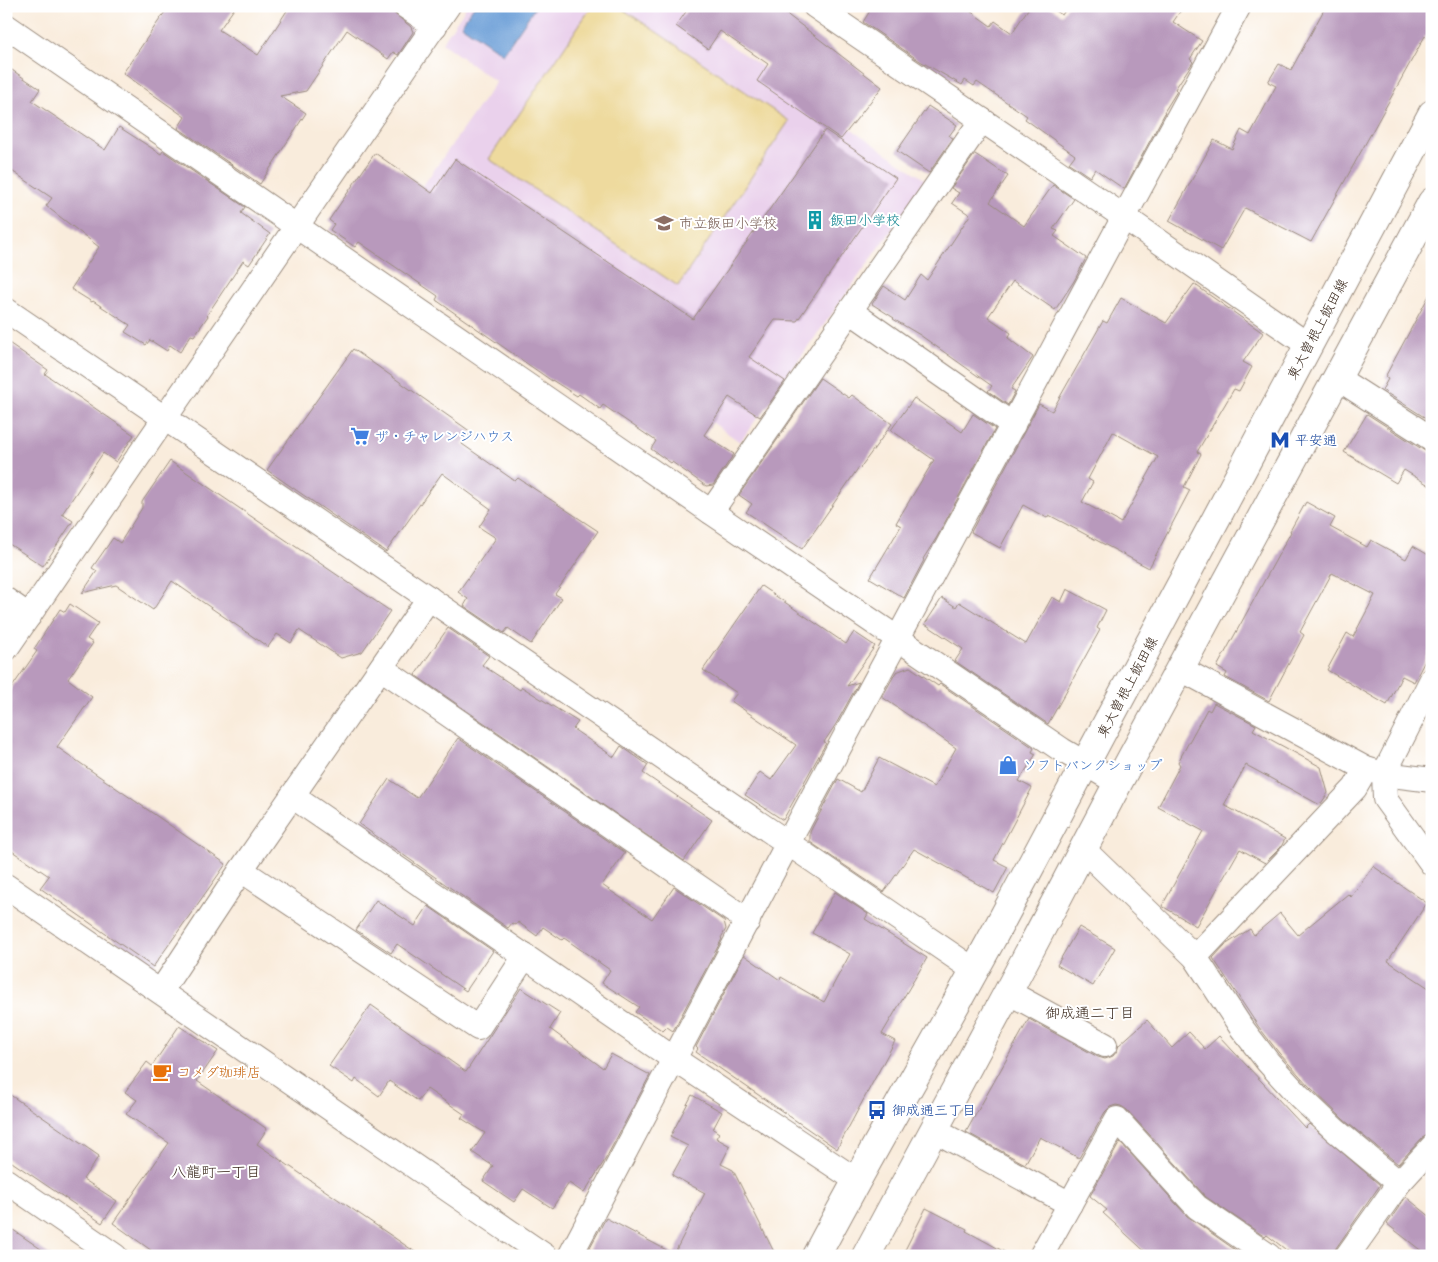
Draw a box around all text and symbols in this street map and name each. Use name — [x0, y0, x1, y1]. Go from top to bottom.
building icon: 飯田小学校 — [804, 209, 826, 231]
place label: 飯田小学校 — [830, 211, 900, 229]
school or university icon: 市立飯田小学校 — [653, 212, 675, 234]
place label: 市立飯田小学校 — [679, 214, 777, 232]
street label: 東大曽根上飯田線 — [1283, 275, 1351, 383]
supermarket icon: ザ・チャレンジハウス — [349, 425, 371, 447]
place label: ザ・チャレンジハウス — [375, 427, 514, 445]
metro station icon: 平安通 — [1269, 429, 1291, 451]
place label: 平安通 — [1295, 431, 1337, 449]
street label: 東大曽根上飯田線 — [1093, 633, 1161, 741]
shop icon: ソフトバンクショップ — [997, 754, 1019, 776]
place label: ソフトバンクショップ — [1023, 756, 1162, 774]
district label: 御成通二丁目 — [1045, 1003, 1135, 1023]
cafe icon: コメダ珈琲店 — [151, 1061, 173, 1083]
place label: コメダ珈琲店 — [177, 1063, 261, 1081]
bus stop icon: 御成通三丁目 — [866, 1099, 888, 1121]
place label: 御成通三丁目 — [892, 1101, 976, 1119]
district label: 八龍町一丁目 — [171, 1162, 261, 1182]

